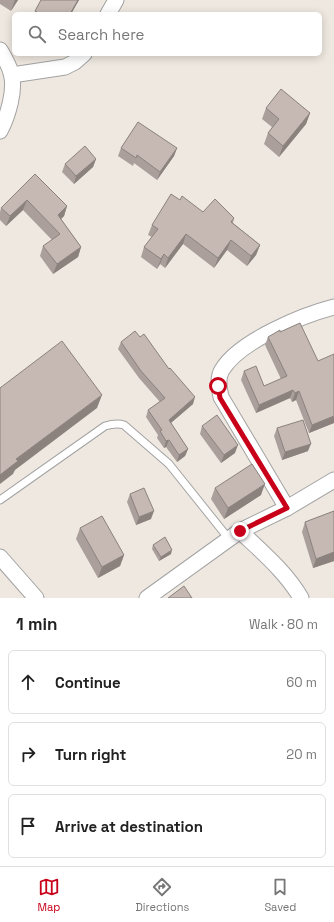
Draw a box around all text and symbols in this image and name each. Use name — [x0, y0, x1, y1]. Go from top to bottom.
search box — [12, 12, 322, 56]
icon: search — [26, 23, 48, 45]
text: Search here — [58, 25, 144, 44]
route start — [209, 377, 227, 395]
route end — [231, 522, 249, 540]
text: 1 min — [16, 613, 58, 635]
text: Walk · 80 m — [249, 616, 318, 633]
icon: ahead — [17, 671, 39, 693]
text: Continue — [55, 673, 121, 692]
text: 60 m — [286, 674, 317, 691]
icon: right — [17, 743, 39, 765]
text: Turn right — [55, 745, 126, 764]
text: 20 m — [286, 746, 317, 763]
icon: arrive — [17, 815, 39, 837]
text: Arrive at destination — [55, 817, 203, 836]
tab: Map — [38, 876, 60, 914]
tab: Directions — [135, 876, 189, 914]
tab: Saved — [264, 876, 296, 914]

